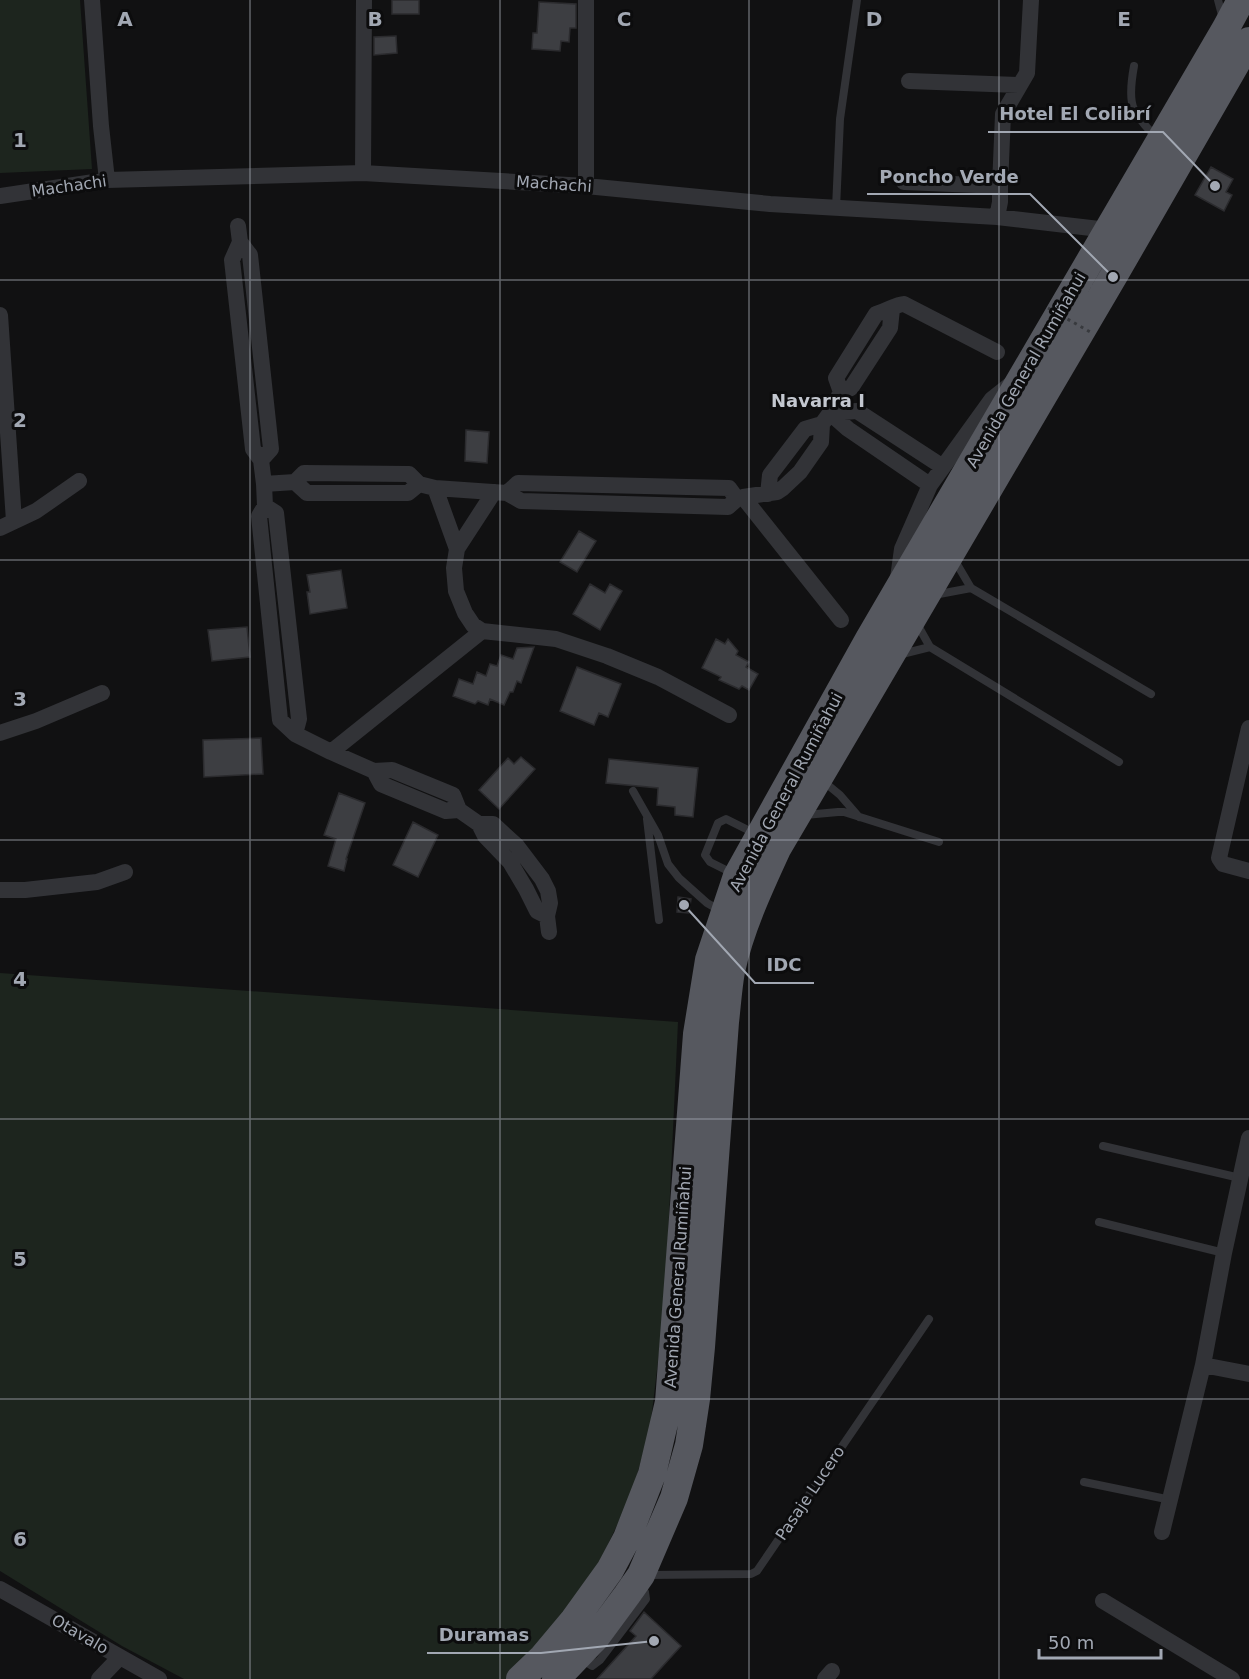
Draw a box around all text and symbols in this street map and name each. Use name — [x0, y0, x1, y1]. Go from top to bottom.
text: A — [117, 7, 133, 31]
text: B — [367, 7, 383, 31]
text: C — [617, 7, 631, 31]
text: D — [866, 7, 882, 31]
text: E — [1117, 7, 1131, 31]
callout: Hotel El Colibrí — [988, 96, 1163, 132]
text: Hotel El Colibrí — [999, 103, 1151, 124]
text: 1 — [13, 128, 27, 152]
callout: Poncho Verde — [867, 158, 1030, 194]
text: Poncho Verde — [879, 166, 1019, 187]
street label: Machachi — [30, 171, 108, 201]
street label: Machachi — [516, 172, 592, 196]
street label: Avenida General Rumiñahui — [962, 269, 1090, 471]
district label: Navarra I — [771, 390, 865, 411]
text: 2 — [13, 408, 27, 432]
text: 3 — [13, 687, 27, 711]
street label: Avenida General Rumiñahui — [725, 689, 847, 895]
callout: IDC — [755, 947, 814, 983]
text: IDC — [767, 954, 801, 975]
text: 4 — [13, 967, 27, 991]
street label: Avenida General Rumiñahui — [661, 1165, 695, 1389]
text: 5 — [13, 1247, 27, 1271]
street label: Pasaje Lucero — [771, 1442, 849, 1544]
text: 6 — [13, 1527, 27, 1551]
street label: Otavalo — [48, 1610, 112, 1658]
callout: Duramas — [427, 1617, 541, 1653]
scale bar — [1039, 1622, 1160, 1660]
text: Duramas — [439, 1624, 529, 1645]
text: 50 m — [1048, 1632, 1094, 1653]

